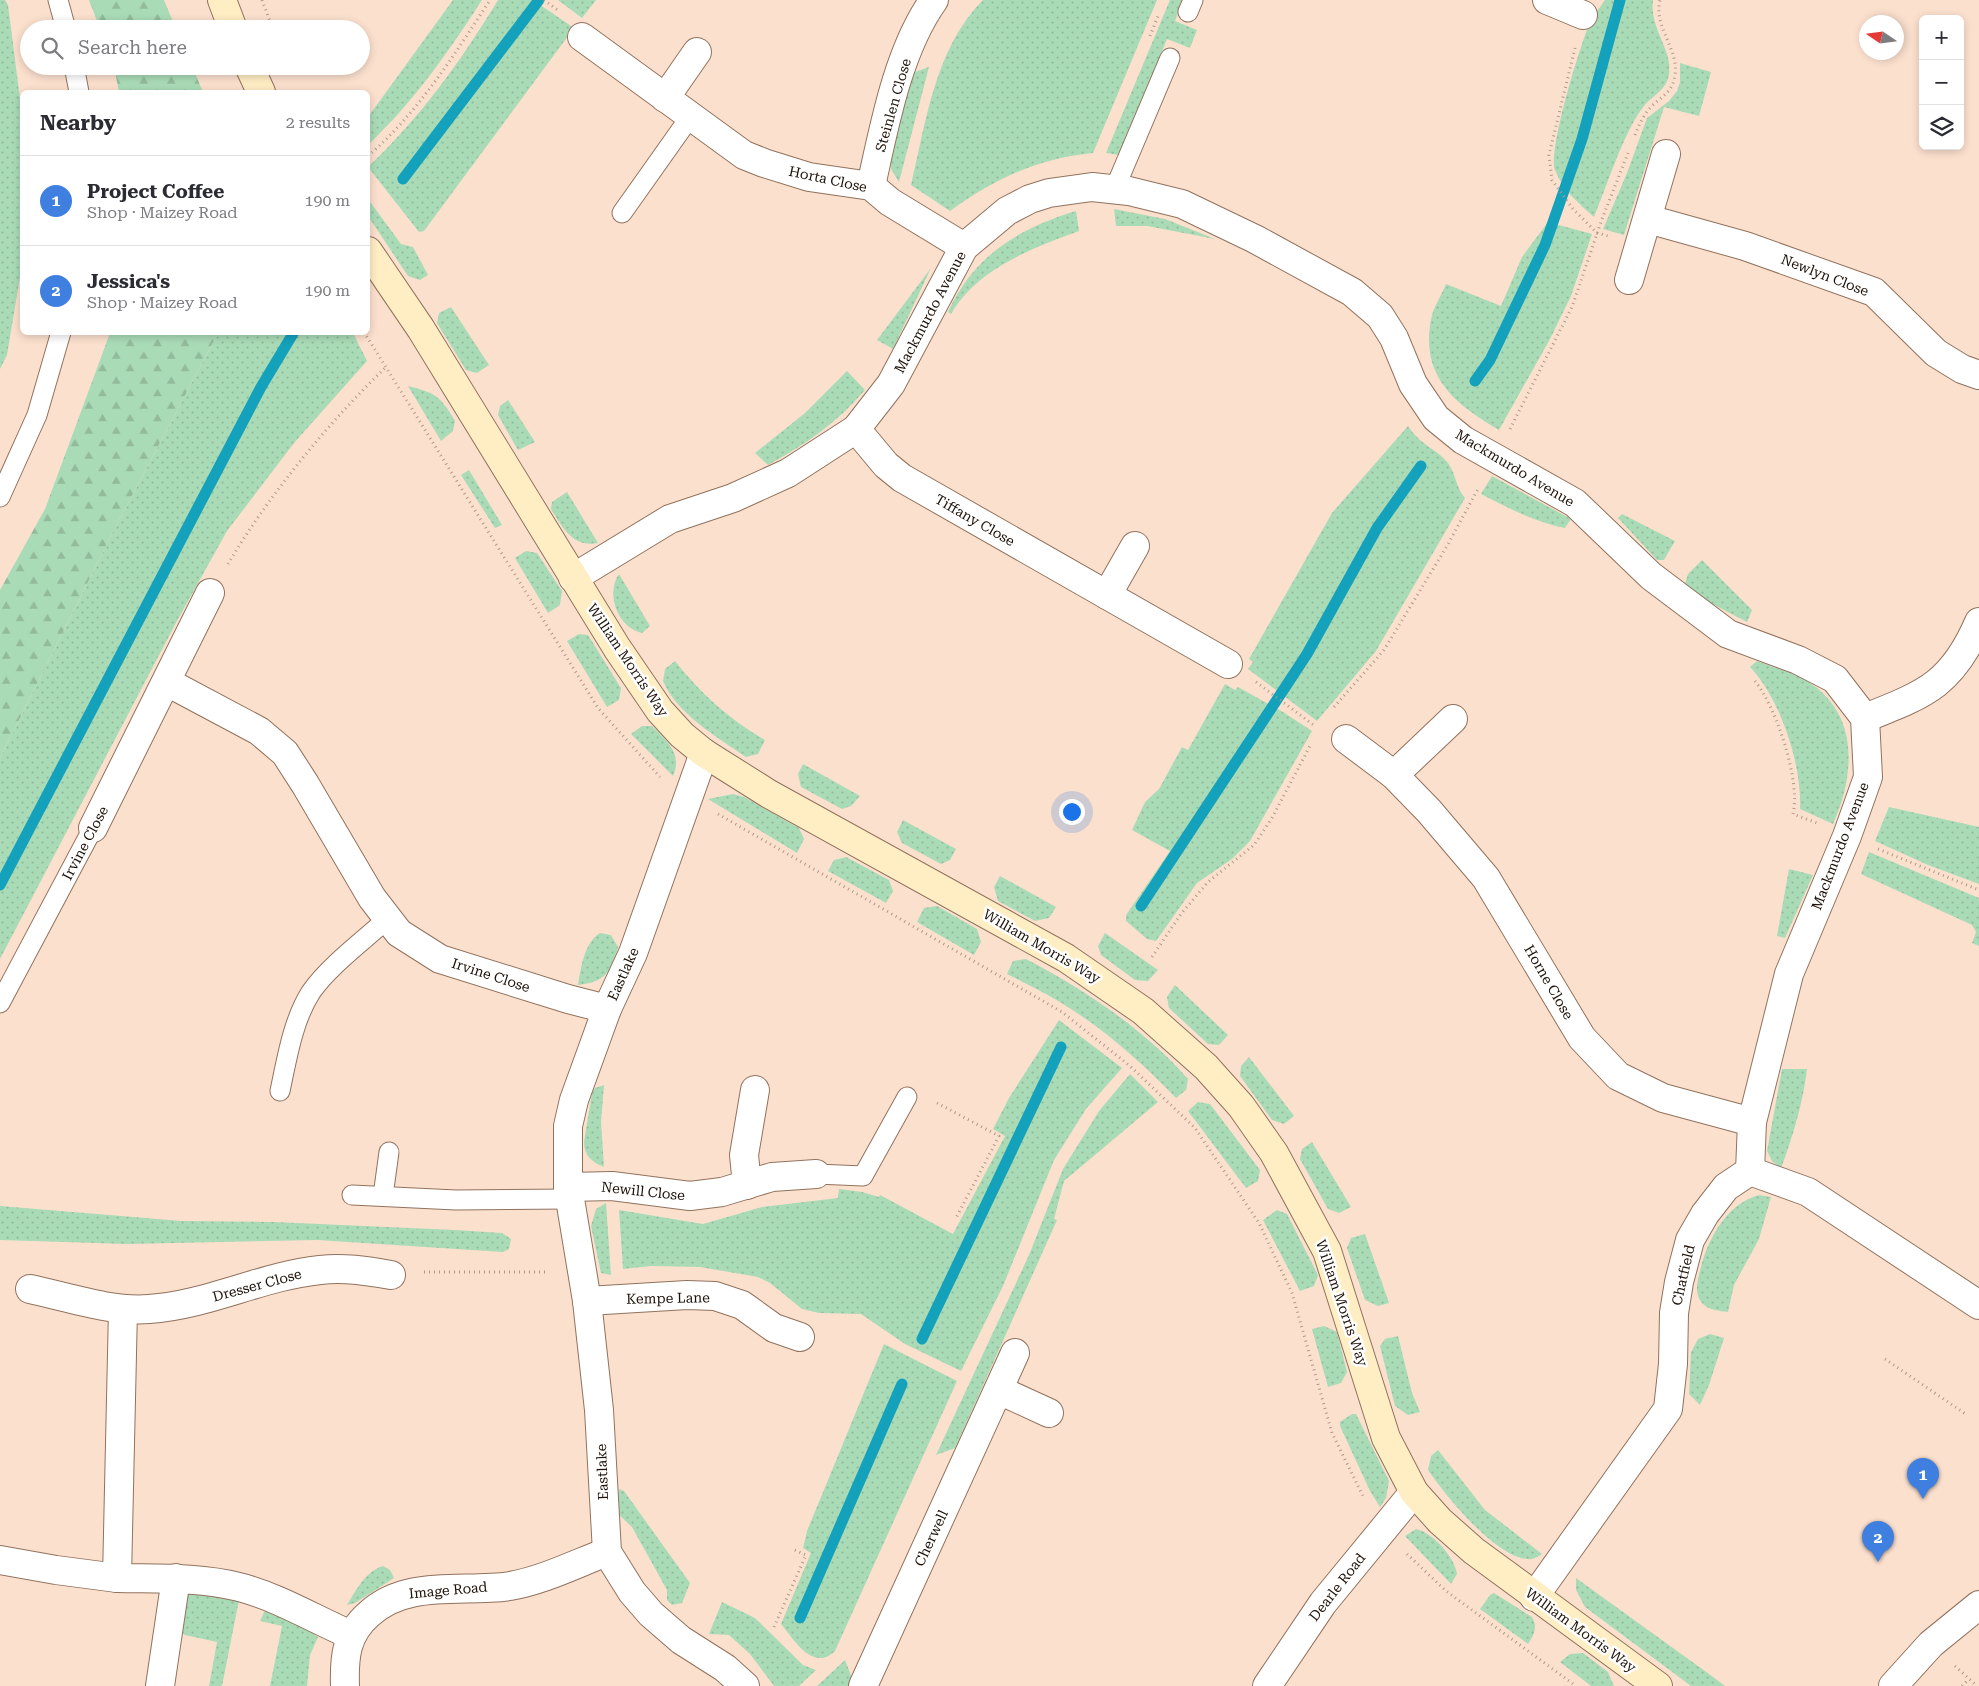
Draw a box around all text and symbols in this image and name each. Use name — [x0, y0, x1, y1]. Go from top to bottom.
north arrow — [1859, 15, 1904, 60]
map controls — [1919, 15, 1964, 150]
button: + — [1919, 15, 1964, 60]
search box — [20, 20, 370, 75]
icon: search — [38, 34, 66, 62]
text: Search here — [78, 36, 187, 59]
street label: Steinlen Close — [872, 56, 914, 154]
button: − — [1919, 60, 1964, 105]
button: layers — [1919, 105, 1964, 150]
text: Nearby — [40, 111, 116, 135]
text: 2 results — [286, 113, 350, 132]
street label: Horta Close — [787, 163, 869, 195]
text: Project Coffee — [87, 180, 224, 203]
text: 1 — [52, 191, 60, 210]
text: 190 m — [304, 191, 350, 210]
text: Shop · Maizey Road — [87, 203, 238, 222]
street label: Mackmurdo Avenue — [891, 248, 969, 376]
street label: Newlyn Close — [1779, 251, 1871, 299]
text: Jessica's — [87, 270, 170, 293]
text: 2 — [52, 281, 60, 300]
text: 190 m — [304, 281, 350, 300]
text: Shop · Maizey Road — [87, 293, 238, 312]
street label: Mackmurdo Avenue — [1453, 426, 1578, 510]
street label: Tiffany Close — [932, 491, 1018, 549]
street label: William Morris Way — [584, 600, 672, 720]
street label: Mackmurdo Avenue — [1808, 780, 1872, 912]
your location — [1059, 799, 1085, 825]
street label: Irvine Close — [59, 803, 111, 883]
street label: William Morris Way — [980, 906, 1104, 986]
street label: Horne Close — [1521, 942, 1577, 1022]
street label: Eastlake — [604, 945, 642, 1003]
street label: Irvine Close — [450, 955, 532, 995]
street label: Newill Close — [600, 1179, 686, 1203]
street label: William Morris Way — [1313, 1238, 1371, 1369]
street label: Chatfield — [1668, 1243, 1698, 1307]
street label: Dresser Close — [211, 1265, 304, 1305]
street label: Kempe Lane — [626, 1289, 710, 1307]
street label: Eastlake — [593, 1443, 611, 1501]
pin: 1 — [1907, 1458, 1939, 1499]
street label: Cherwell — [911, 1507, 951, 1569]
pin: 2 — [1862, 1521, 1894, 1562]
street label: Dearle Road — [1306, 1550, 1368, 1624]
street label: Image Road — [408, 1579, 488, 1601]
street label: William Morris Way — [1523, 1584, 1640, 1676]

